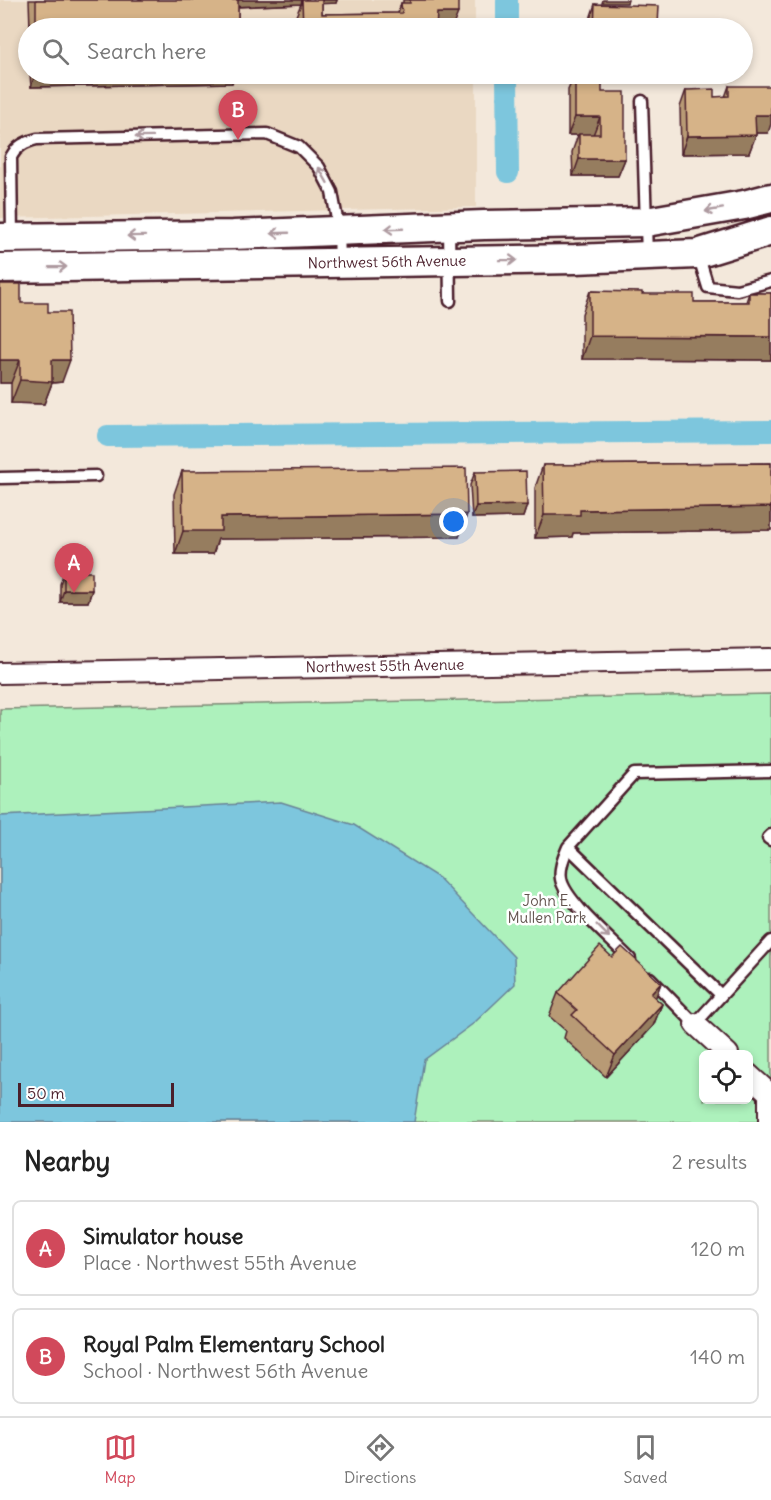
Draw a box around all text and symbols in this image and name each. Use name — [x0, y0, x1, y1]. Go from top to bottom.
search box — [18, 18, 753, 84]
icon: search — [39, 35, 72, 68]
text: Search here — [87, 37, 206, 65]
pin: B — [218, 90, 258, 140]
one-way arrow — [134, 131, 154, 142]
one-way arrow — [317, 167, 329, 184]
one-way arrow — [705, 205, 724, 216]
one-way arrow — [384, 223, 404, 234]
one-way arrow — [271, 227, 291, 238]
one-way arrow — [127, 230, 147, 242]
street label: Northwest 56th Avenue — [308, 251, 466, 272]
one-way arrow — [497, 255, 517, 266]
one-way arrow — [48, 262, 68, 273]
your location — [439, 507, 468, 536]
pin: A — [54, 544, 94, 593]
street label: Northwest 55th Avenue — [306, 655, 464, 676]
park label: John E. Mullen Park — [508, 891, 587, 927]
one-way arrow — [595, 923, 610, 938]
map controls — [699, 1050, 753, 1104]
button: locate — [699, 1050, 753, 1104]
scale bar — [18, 1080, 174, 1108]
text: 50 m — [27, 1083, 65, 1103]
text: Nearby — [24, 1145, 110, 1178]
text: 2 results — [672, 1149, 747, 1174]
text: Simulator house — [83, 1222, 243, 1250]
text: A — [39, 1236, 52, 1261]
text: 120 m — [691, 1236, 745, 1261]
text: Place · Northwest 55th Avenue — [83, 1250, 357, 1275]
text: Royal Palm Elementary School — [83, 1330, 385, 1358]
text: B — [39, 1344, 52, 1369]
text: 140 m — [690, 1344, 745, 1369]
text: School · Northwest 56th Avenue — [83, 1358, 368, 1383]
tab: Map — [104, 1431, 137, 1487]
tab: Directions — [344, 1431, 416, 1487]
tab: Saved — [624, 1431, 667, 1487]

